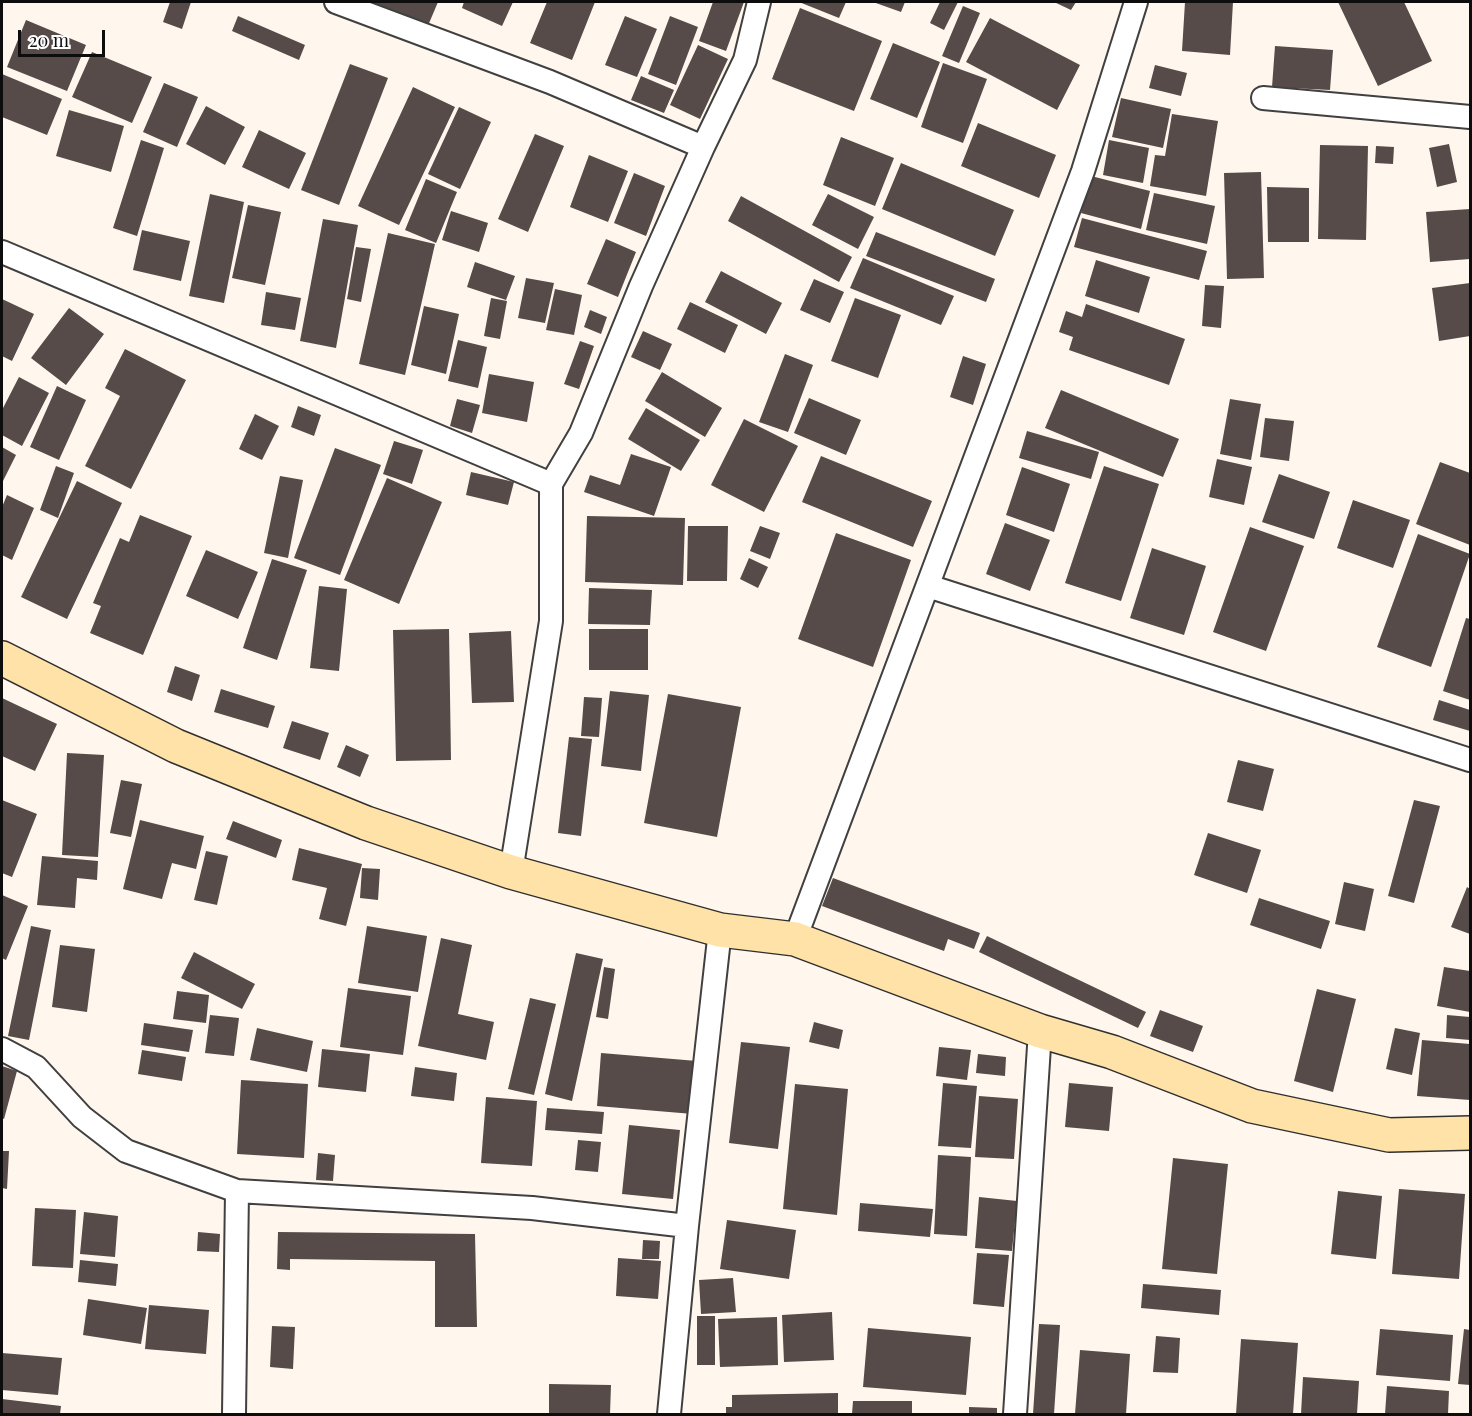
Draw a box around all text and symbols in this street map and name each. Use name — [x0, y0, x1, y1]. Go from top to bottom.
scale bar — [21, 18, 108, 56]
text: 20 m — [29, 28, 69, 52]

